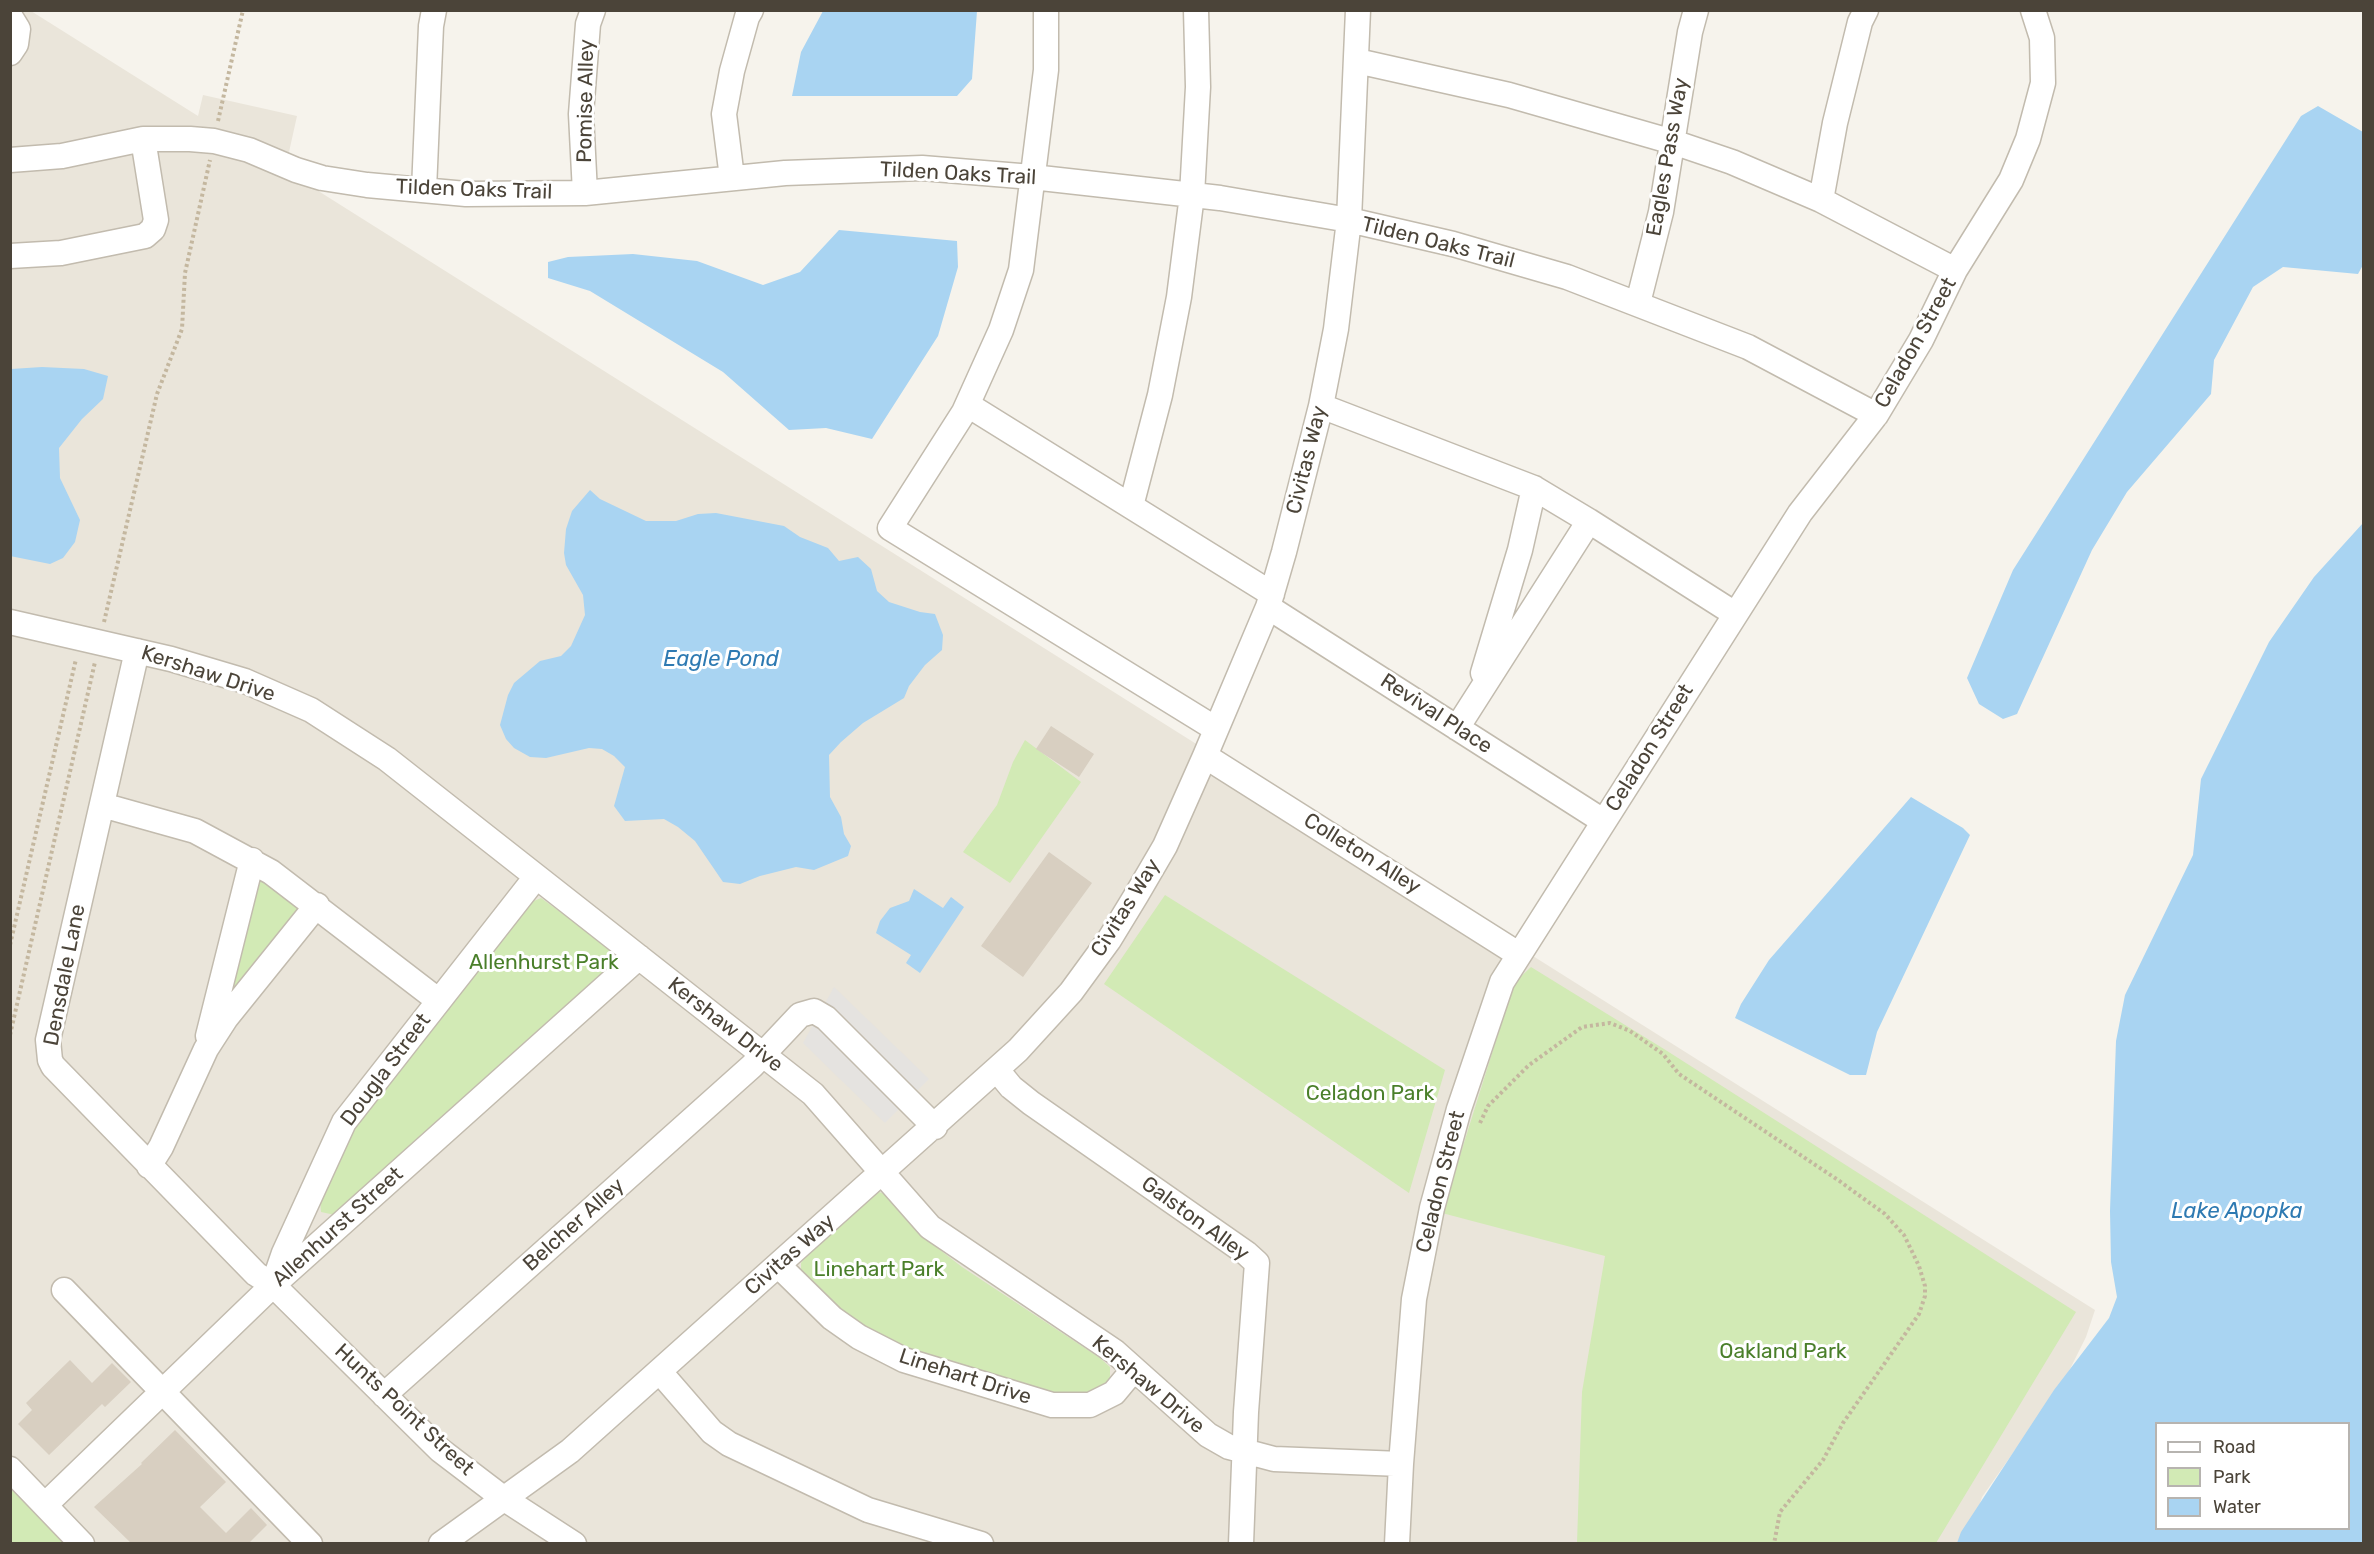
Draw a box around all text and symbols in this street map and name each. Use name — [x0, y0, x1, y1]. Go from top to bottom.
street label: Pomise Alley — [572, 39, 600, 163]
street label: Eagles Pass Way — [1642, 76, 1694, 238]
street label: Tilden Oaks Trail — [879, 157, 1037, 191]
street label: Tilden Oaks Trail — [395, 175, 553, 205]
street label: Tilden Oaks Trail — [1359, 212, 1517, 274]
street label: Celadon Street — [1870, 273, 1962, 413]
street label: Civitas Way — [1281, 403, 1333, 517]
street label: Kershaw Drive — [138, 640, 278, 708]
water label: Eagle Pond — [663, 647, 779, 673]
street label: Revival Place — [1375, 668, 1497, 760]
street label: Celadon Street — [1601, 680, 1699, 816]
street label: Colleton Alley — [1299, 808, 1425, 900]
street label: Civitas Way — [1086, 854, 1166, 962]
street label: Densdale Lane — [39, 902, 91, 1048]
park label: Allenhurst Park — [469, 950, 619, 976]
street label: Kershaw Drive — [662, 972, 788, 1078]
street label: Dougla Street — [336, 1009, 436, 1131]
park label: Celadon Park — [1306, 1081, 1434, 1107]
street label: Celadon Street — [1411, 1108, 1471, 1256]
street label: Allenhurst Street — [268, 1162, 408, 1292]
street label: Galston Alley — [1136, 1171, 1254, 1267]
street label: Belcher Alley — [518, 1173, 630, 1277]
water label: Lake Apopka — [2171, 1199, 2303, 1225]
street label: Civitas Way — [740, 1209, 840, 1301]
park label: Linehart Park — [814, 1257, 944, 1283]
street label: Kershaw Drive — [1087, 1331, 1209, 1439]
street label: Hunts Point Street — [329, 1339, 479, 1481]
park label: Oakland Park — [1719, 1339, 1847, 1365]
street label: Linehart Drive — [896, 1344, 1034, 1410]
legend — [2155, 1422, 2350, 1530]
text: Road — [2213, 1436, 2256, 1458]
text: Park — [2213, 1466, 2250, 1488]
text: Water — [2213, 1496, 2261, 1518]

